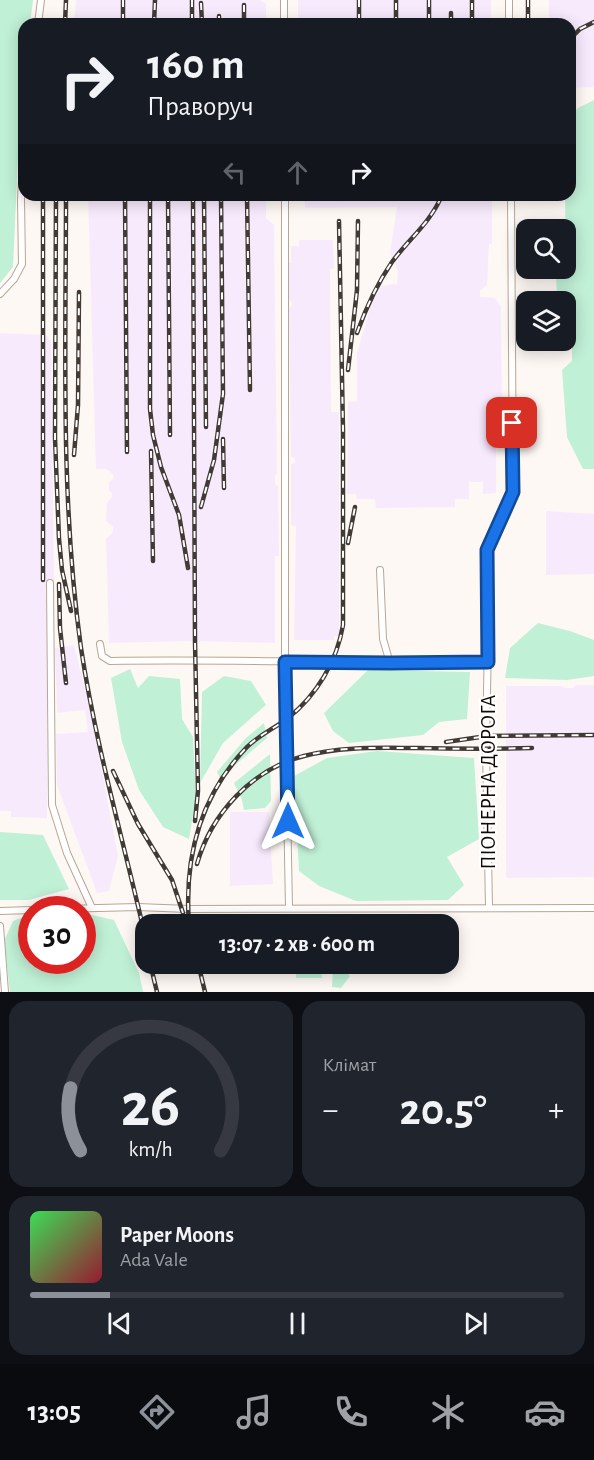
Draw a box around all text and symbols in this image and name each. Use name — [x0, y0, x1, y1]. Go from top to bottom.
icon: right — [48, 42, 126, 120]
text: 160 m — [147, 44, 245, 86]
text: Праворуч — [147, 93, 254, 120]
icon: left — [218, 156, 251, 189]
icon: ahead — [281, 156, 314, 189]
icon: right — [344, 156, 377, 189]
map controls — [516, 219, 576, 351]
button: search — [516, 219, 576, 279]
button: layers — [516, 291, 576, 351]
pin — [486, 397, 537, 448]
icon: arrive — [495, 406, 528, 439]
street label: ПІОНЕРНА ДОРОГА — [478, 695, 499, 869]
position arrow — [256, 789, 320, 853]
speed limit sign: 30 — [18, 896, 96, 974]
text: 13:07 · 2 хв · 600 m — [219, 933, 375, 955]
text: Клімат — [323, 1055, 376, 1075]
text: 26 — [121, 1075, 181, 1137]
text: 20.5° — [399, 1088, 487, 1133]
text: − — [323, 1094, 338, 1127]
text: + — [548, 1094, 564, 1127]
text: km/h — [129, 1139, 173, 1160]
text: Paper Moons — [120, 1224, 234, 1246]
text: Ada Vale — [120, 1250, 188, 1270]
icon: previous — [103, 1307, 136, 1340]
icon: pause — [281, 1307, 314, 1340]
icon: next — [459, 1307, 492, 1340]
icon: directions — [136, 1391, 178, 1433]
icon: music — [233, 1391, 275, 1433]
icon: phone — [330, 1391, 372, 1433]
icon: climate — [427, 1391, 469, 1433]
icon: car — [524, 1391, 566, 1433]
text: 13:05 — [28, 1398, 81, 1425]

